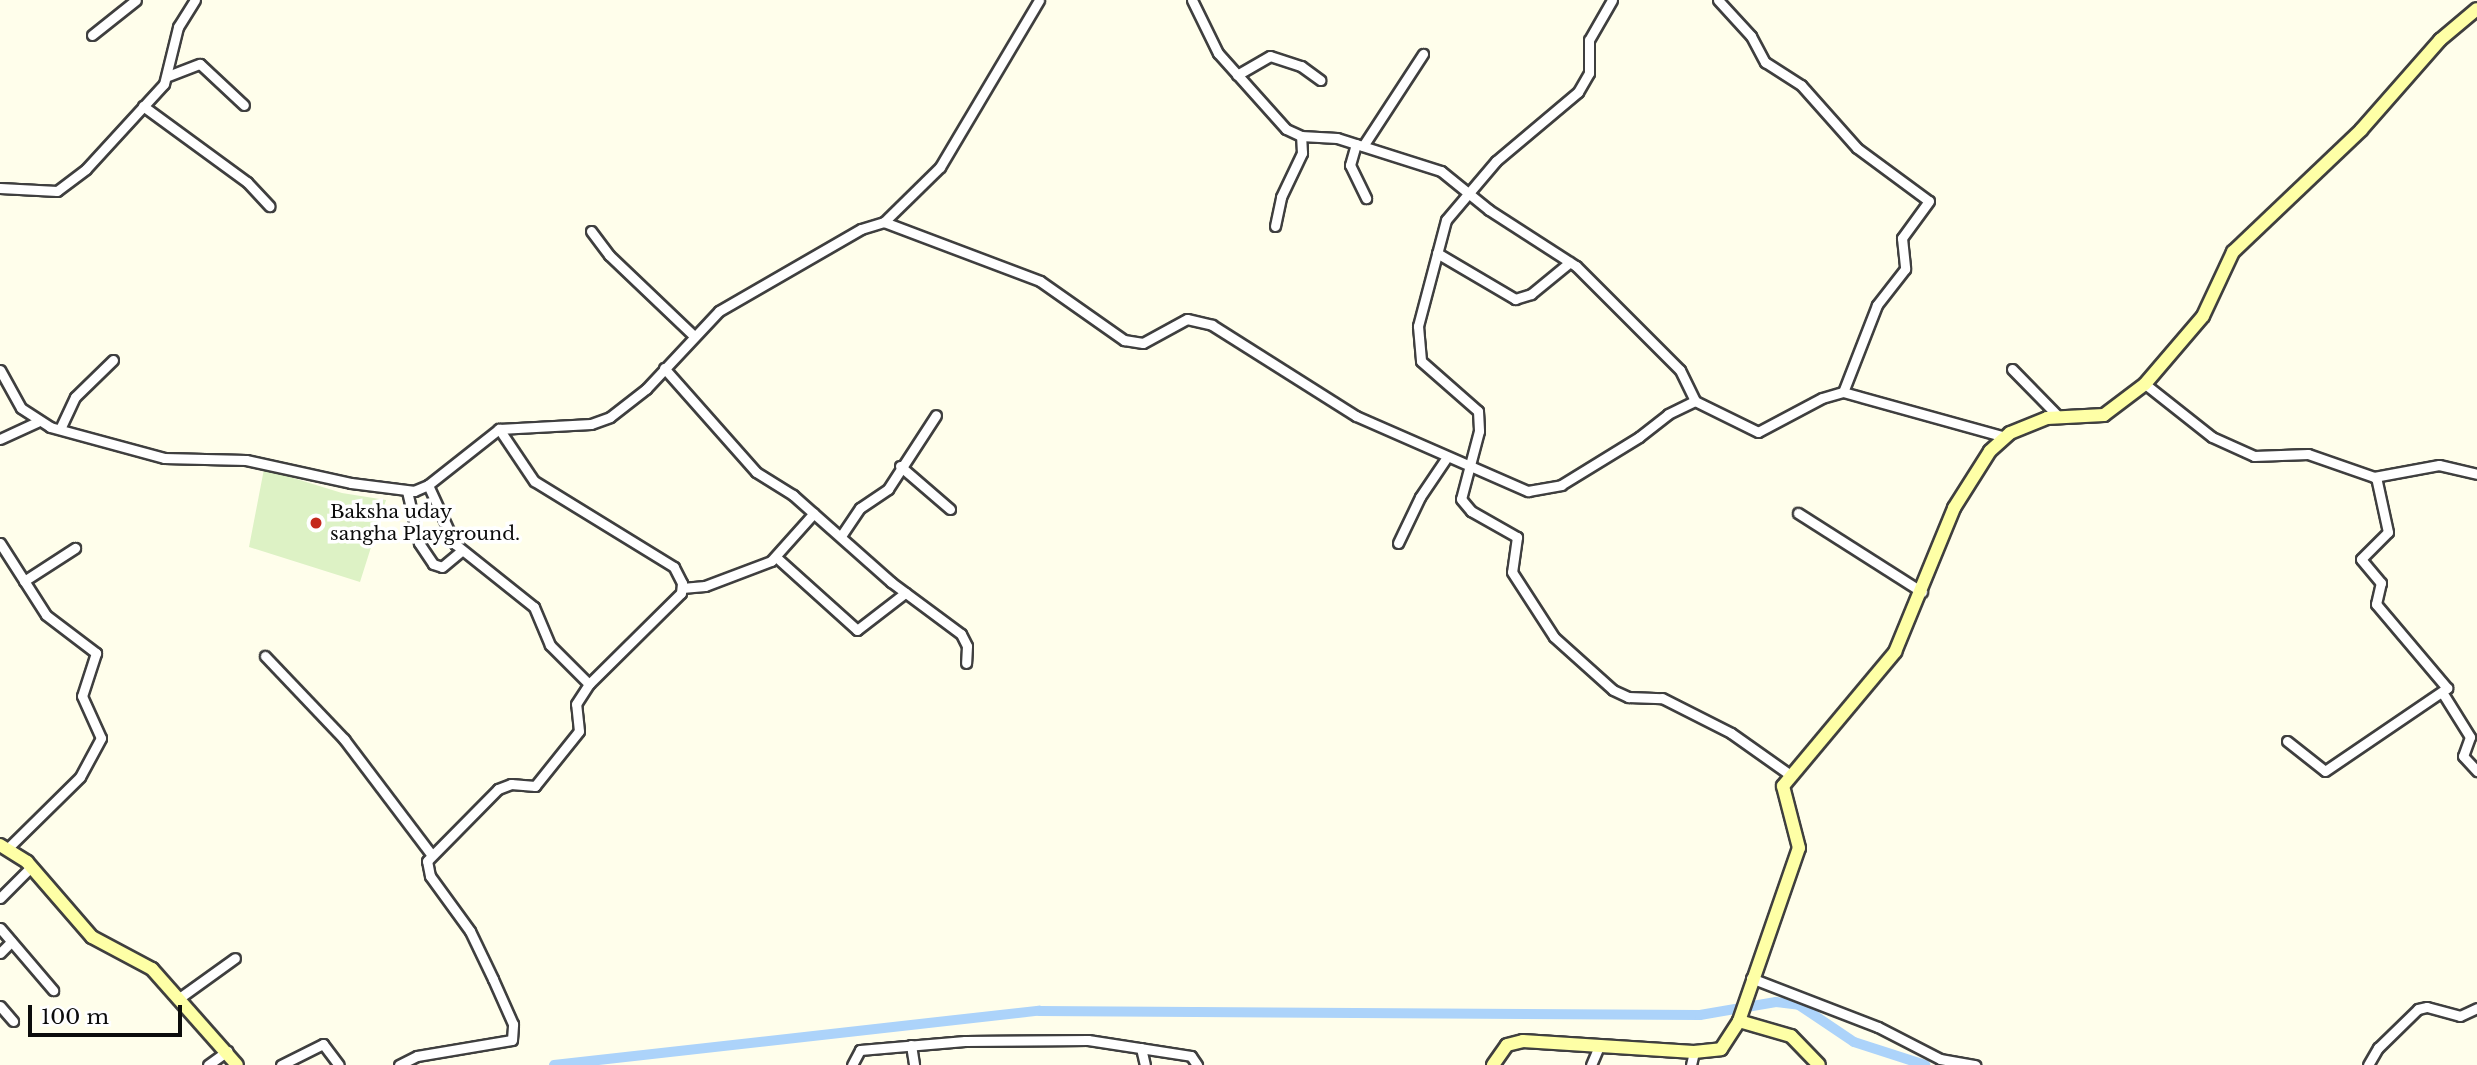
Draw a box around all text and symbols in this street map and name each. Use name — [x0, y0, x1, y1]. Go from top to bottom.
place label: Baksha uday sangha Playground. — [330, 501, 520, 545]
marker: Baksha uday sangha Playground. — [308, 515, 324, 531]
scale bar — [32, 992, 186, 1036]
text: 100 m — [41, 1004, 109, 1030]

